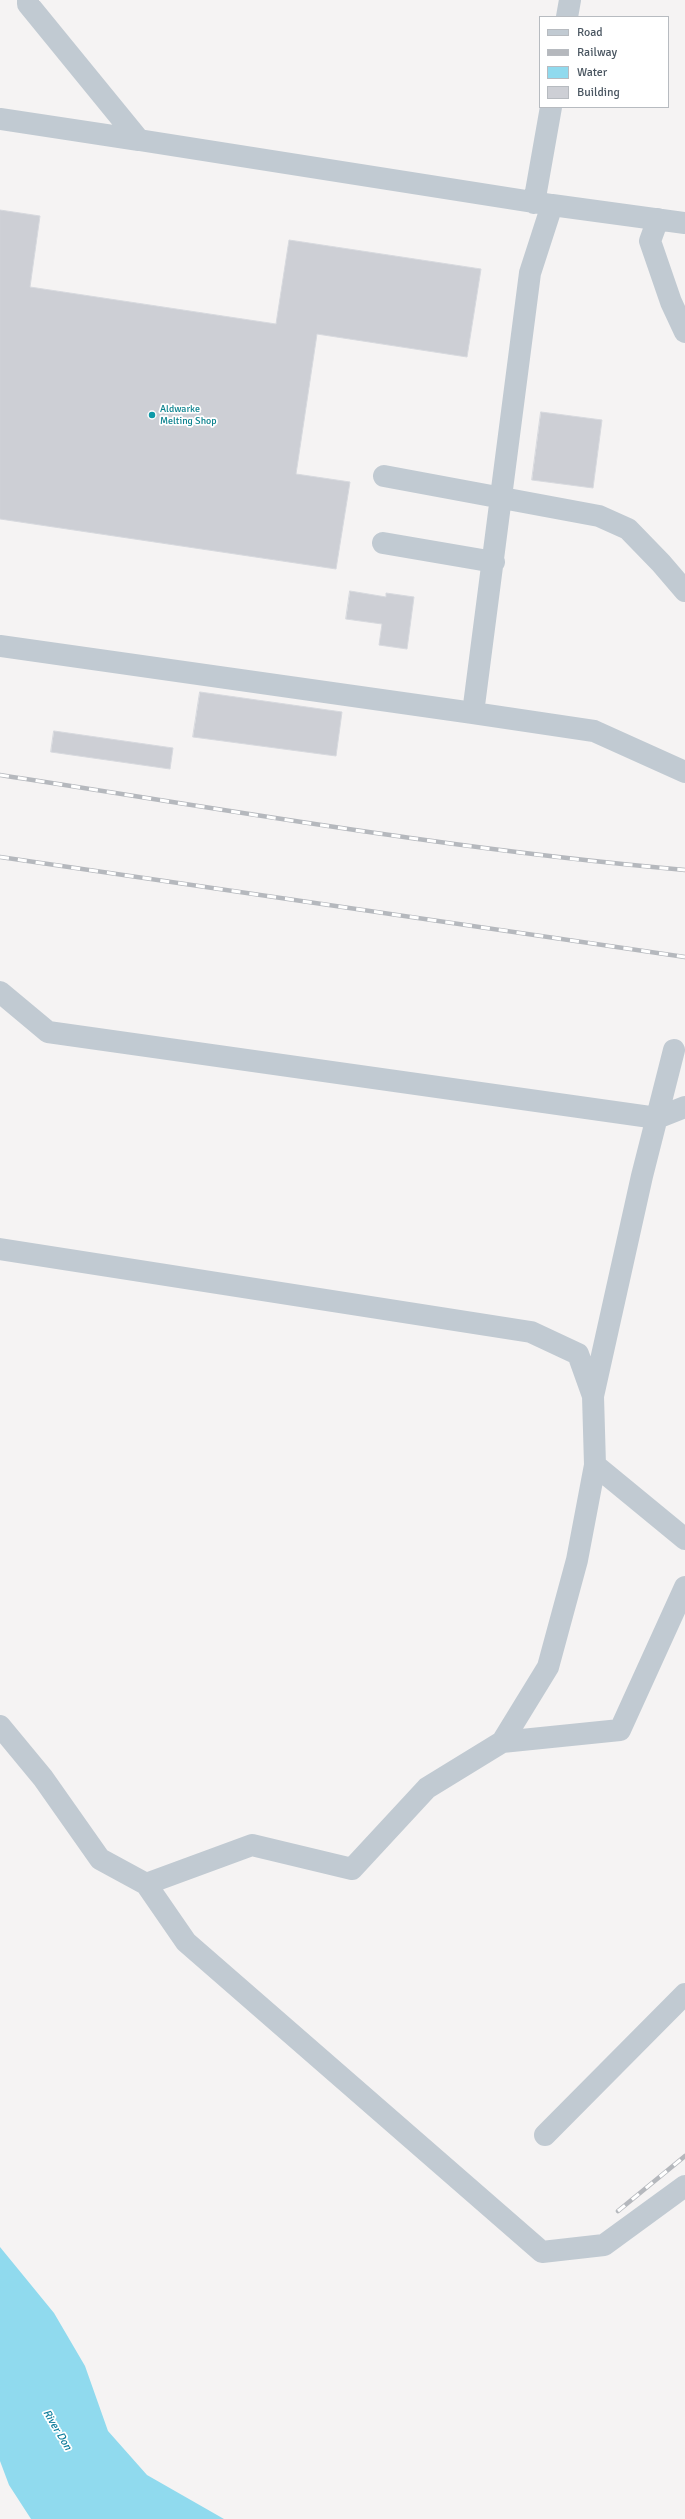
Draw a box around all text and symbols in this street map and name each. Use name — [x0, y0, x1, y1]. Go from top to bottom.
legend — [539, 16, 669, 108]
text: Road — [577, 25, 603, 40]
text: Railway — [577, 45, 617, 60]
text: Water — [577, 65, 607, 80]
text: Building — [577, 85, 620, 100]
place label: Aldwarke Melting Shop — [160, 403, 217, 426]
marker: Aldwarke Melting Shop — [147, 410, 157, 420]
water label: River Don — [40, 2407, 74, 2453]

